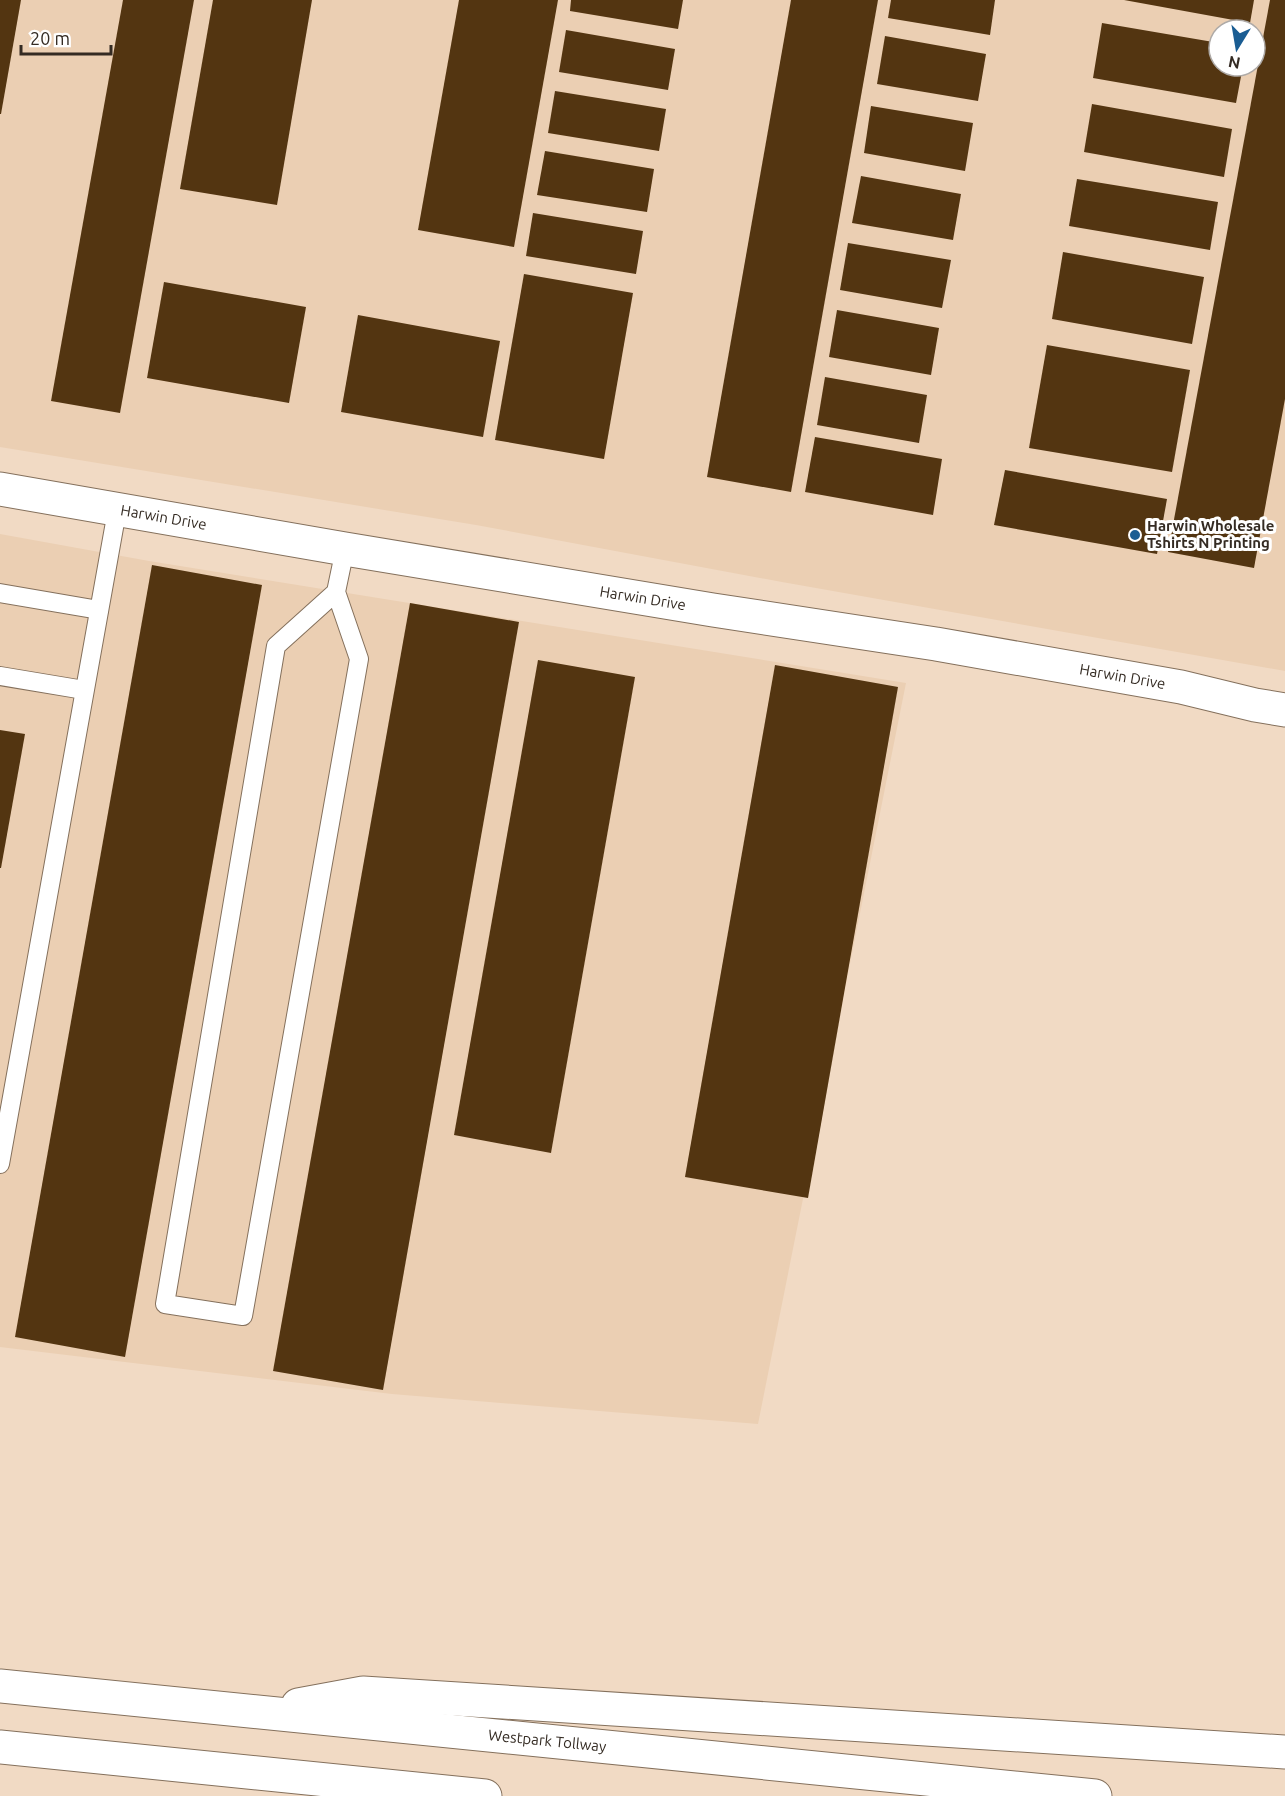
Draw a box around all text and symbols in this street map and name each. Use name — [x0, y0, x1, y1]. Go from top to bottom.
scale bar — [21, 18, 111, 56]
north arrow — [1207, 18, 1267, 78]
text: 20 m — [30, 28, 70, 48]
text: N — [1227, 53, 1242, 73]
street label: Harwin Drive — [119, 501, 208, 533]
place label: Harwin Wholesale Tshirts N Printing — [1147, 517, 1274, 551]
marker: Harwin Wholesale Tshirts N Printing — [1128, 528, 1142, 542]
street label: Harwin Drive — [599, 582, 687, 613]
street label: Harwin Drive — [1078, 660, 1167, 692]
street label: Westpark Tollway — [488, 1726, 607, 1755]

